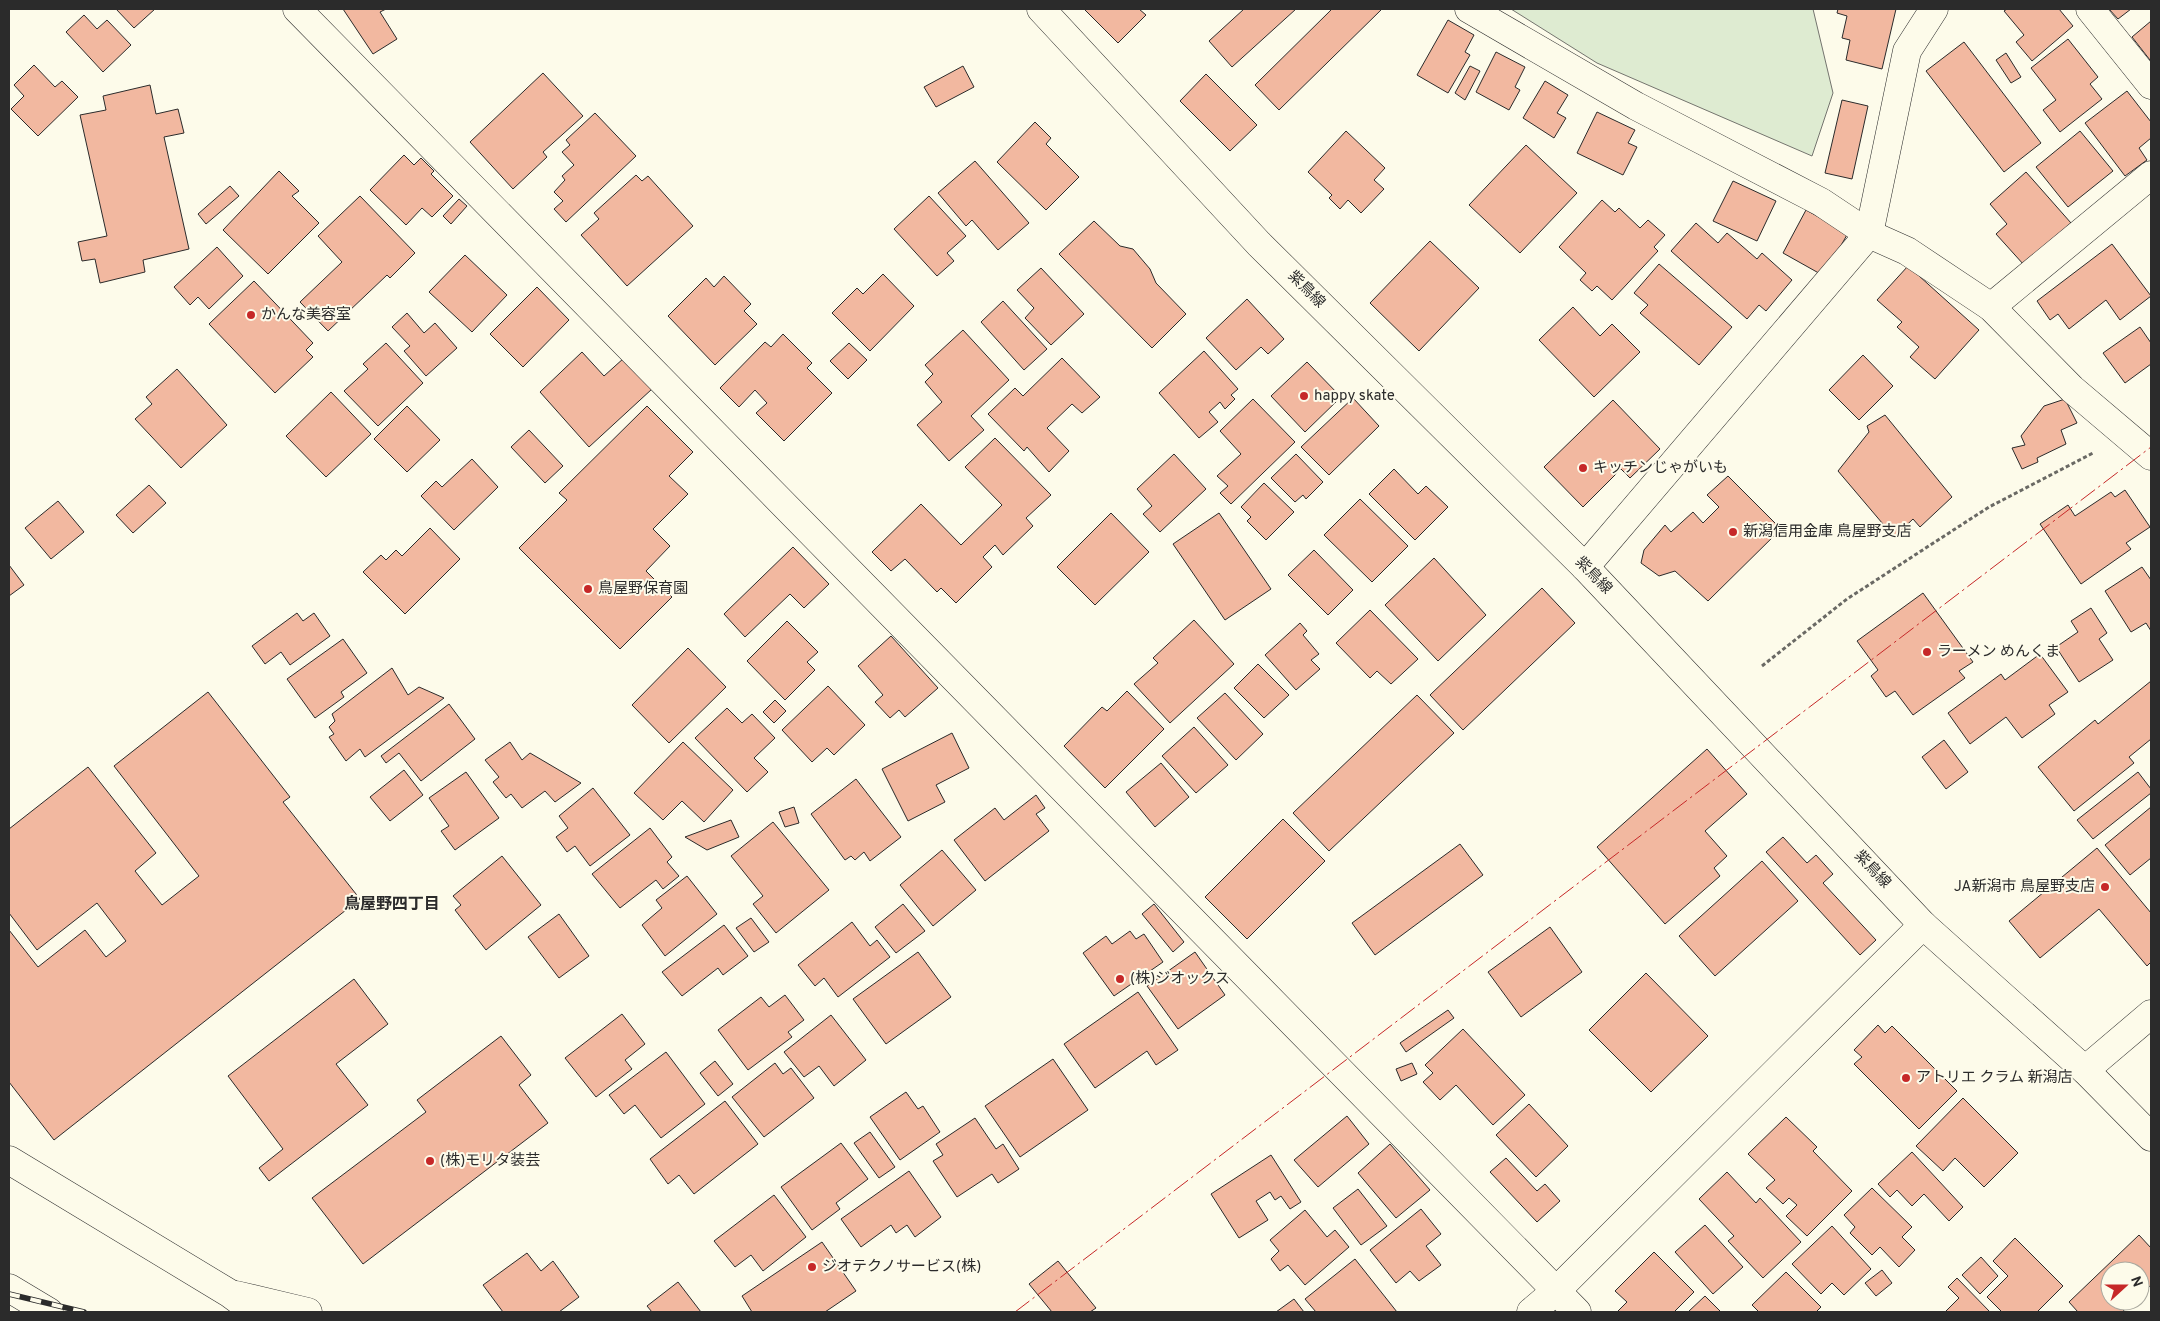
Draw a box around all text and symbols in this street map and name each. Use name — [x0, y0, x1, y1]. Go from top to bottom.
street label: 紫鳥線 — [1283, 267, 1329, 313]
place label: かんな美容室 — [261, 306, 351, 325]
marker: かんな美容室 — [245, 309, 257, 321]
place label: happy skate — [1314, 387, 1395, 406]
marker: happy skate — [1298, 390, 1310, 402]
place label: キッチンじゃがいも — [1593, 459, 1728, 478]
marker: キッチンじゃがいも — [1577, 462, 1589, 474]
place label: 新潟信用金庫 鳥屋野支店 — [1743, 523, 1912, 542]
marker: 新潟信用金庫 鳥屋野支店 — [1727, 526, 1739, 538]
street label: 紫鳥線 — [1571, 553, 1615, 599]
place label: 鳥屋野保育園 — [598, 580, 688, 599]
marker: 鳥屋野保育園 — [582, 583, 594, 595]
place label: ラーメン めんくま — [1937, 643, 2060, 662]
marker: ラーメン めんくま — [1921, 646, 1933, 658]
street label: 紫鳥線 — [1850, 847, 1894, 893]
place label: JA新潟市 鳥屋野支店 — [1954, 878, 2095, 897]
marker: JA新潟市 鳥屋野支店 — [2099, 881, 2111, 893]
district label: 鳥屋野四丁目 — [344, 894, 440, 915]
place label: (株)ジオックス — [1130, 970, 1230, 989]
marker: (株)ジオックス — [1114, 973, 1126, 985]
place label: アトリエ クラム 新潟店 — [1916, 1069, 2073, 1088]
marker: アトリエ クラム 新潟店 — [1900, 1072, 1912, 1084]
place label: (株)モリタ装芸 — [440, 1152, 540, 1171]
marker: (株)モリタ装芸 — [424, 1155, 436, 1167]
place label: ジオテクノサービス(株) — [822, 1258, 981, 1277]
marker: ジオテクノサービス(株) — [806, 1261, 818, 1273]
north arrow — [2100, 1261, 2150, 1311]
text: N — [2126, 1274, 2145, 1290]

